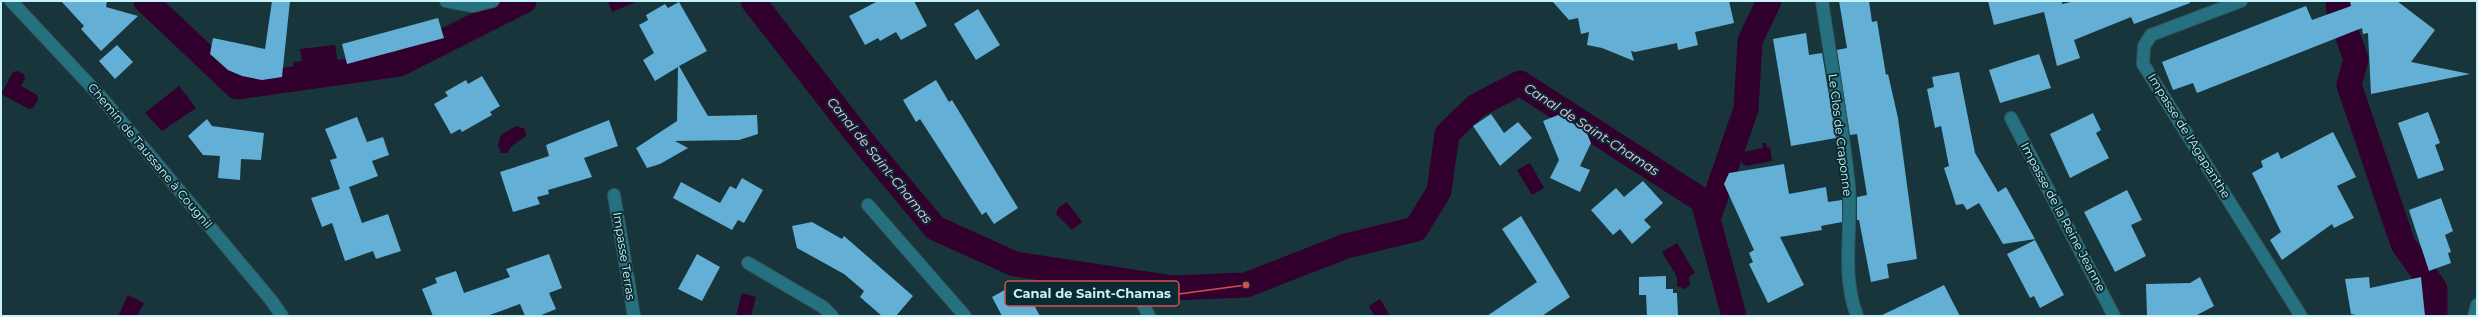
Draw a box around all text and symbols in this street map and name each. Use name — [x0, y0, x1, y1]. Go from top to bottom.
street label: Impasse de l'Agapanthe — [2145, 70, 2234, 201]
street label: Le Clos de Craponne — [1826, 73, 1855, 197]
water label: Canal de Saint-Chamas — [1522, 79, 1663, 179]
street label: Chemin de Taussane à Cougnil — [85, 80, 216, 232]
water label: Canal de Saint-Chamas — [824, 94, 936, 227]
street label: Impasse de la Reine Jeanne — [2018, 140, 2109, 294]
street label: Impasse Terras — [610, 211, 639, 301]
callout: Canal de Saint-Chamas — [1005, 281, 1179, 306]
text: Canal de Saint-Chamas — [1013, 285, 1171, 301]

